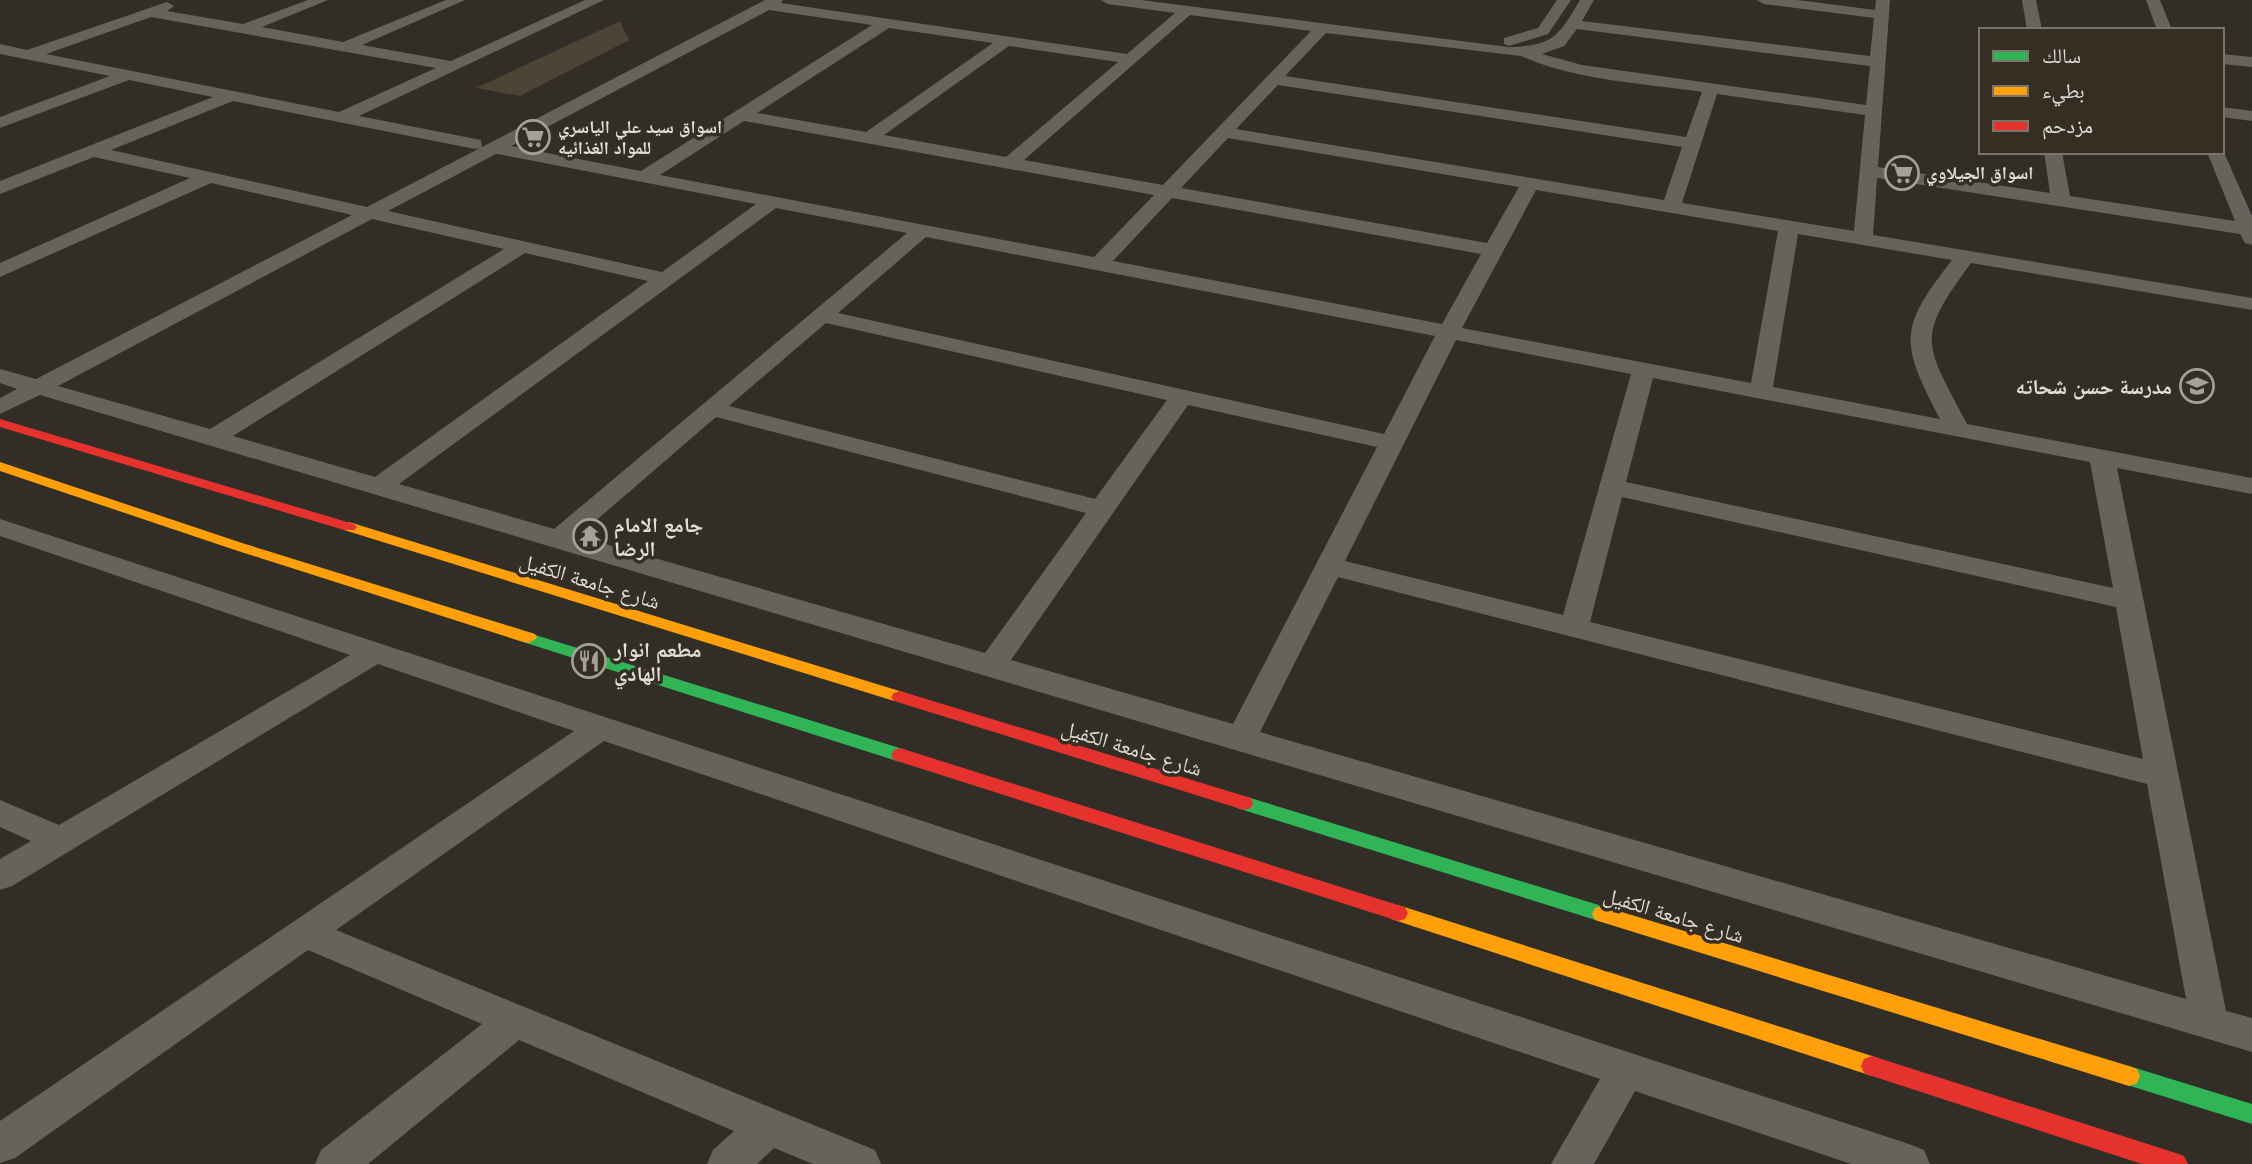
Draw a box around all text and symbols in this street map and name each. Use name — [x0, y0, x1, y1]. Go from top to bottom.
legend — [1979, 28, 2224, 154]
text: سالك — [2042, 44, 2081, 67]
text: بطيء — [2042, 79, 2085, 107]
text: مزدحم — [2042, 114, 2093, 140]
place label: اسواق سيد علي الياسري للمواد الغذائيه — [558, 117, 722, 158]
supermarket icon: اسواق سيد علي الياسري للمواد الغذائيه — [514, 118, 552, 156]
supermarket icon: اسواق الجيلاوي — [1883, 154, 1921, 192]
place label: اسواق الجيلاوي — [1926, 163, 2033, 187]
school or university icon: مدرسة حسن شحاته — [2178, 367, 2216, 405]
place label: مدرسة حسن شحاته — [2015, 375, 2172, 400]
place label: جامع الامام الرضا — [614, 513, 703, 561]
temple icon: جامع الامام الرضا — [571, 517, 609, 555]
street label: شارع جامعة الكفيل — [517, 549, 663, 615]
place label: مطعم انوار الهادي — [613, 638, 702, 690]
restaurant icon: مطعم انوار الهادي — [570, 642, 608, 680]
street label: شارع جامعة الكفيل — [1059, 716, 1205, 782]
street label: شارع جامعة الكفيل — [1601, 883, 1747, 949]

